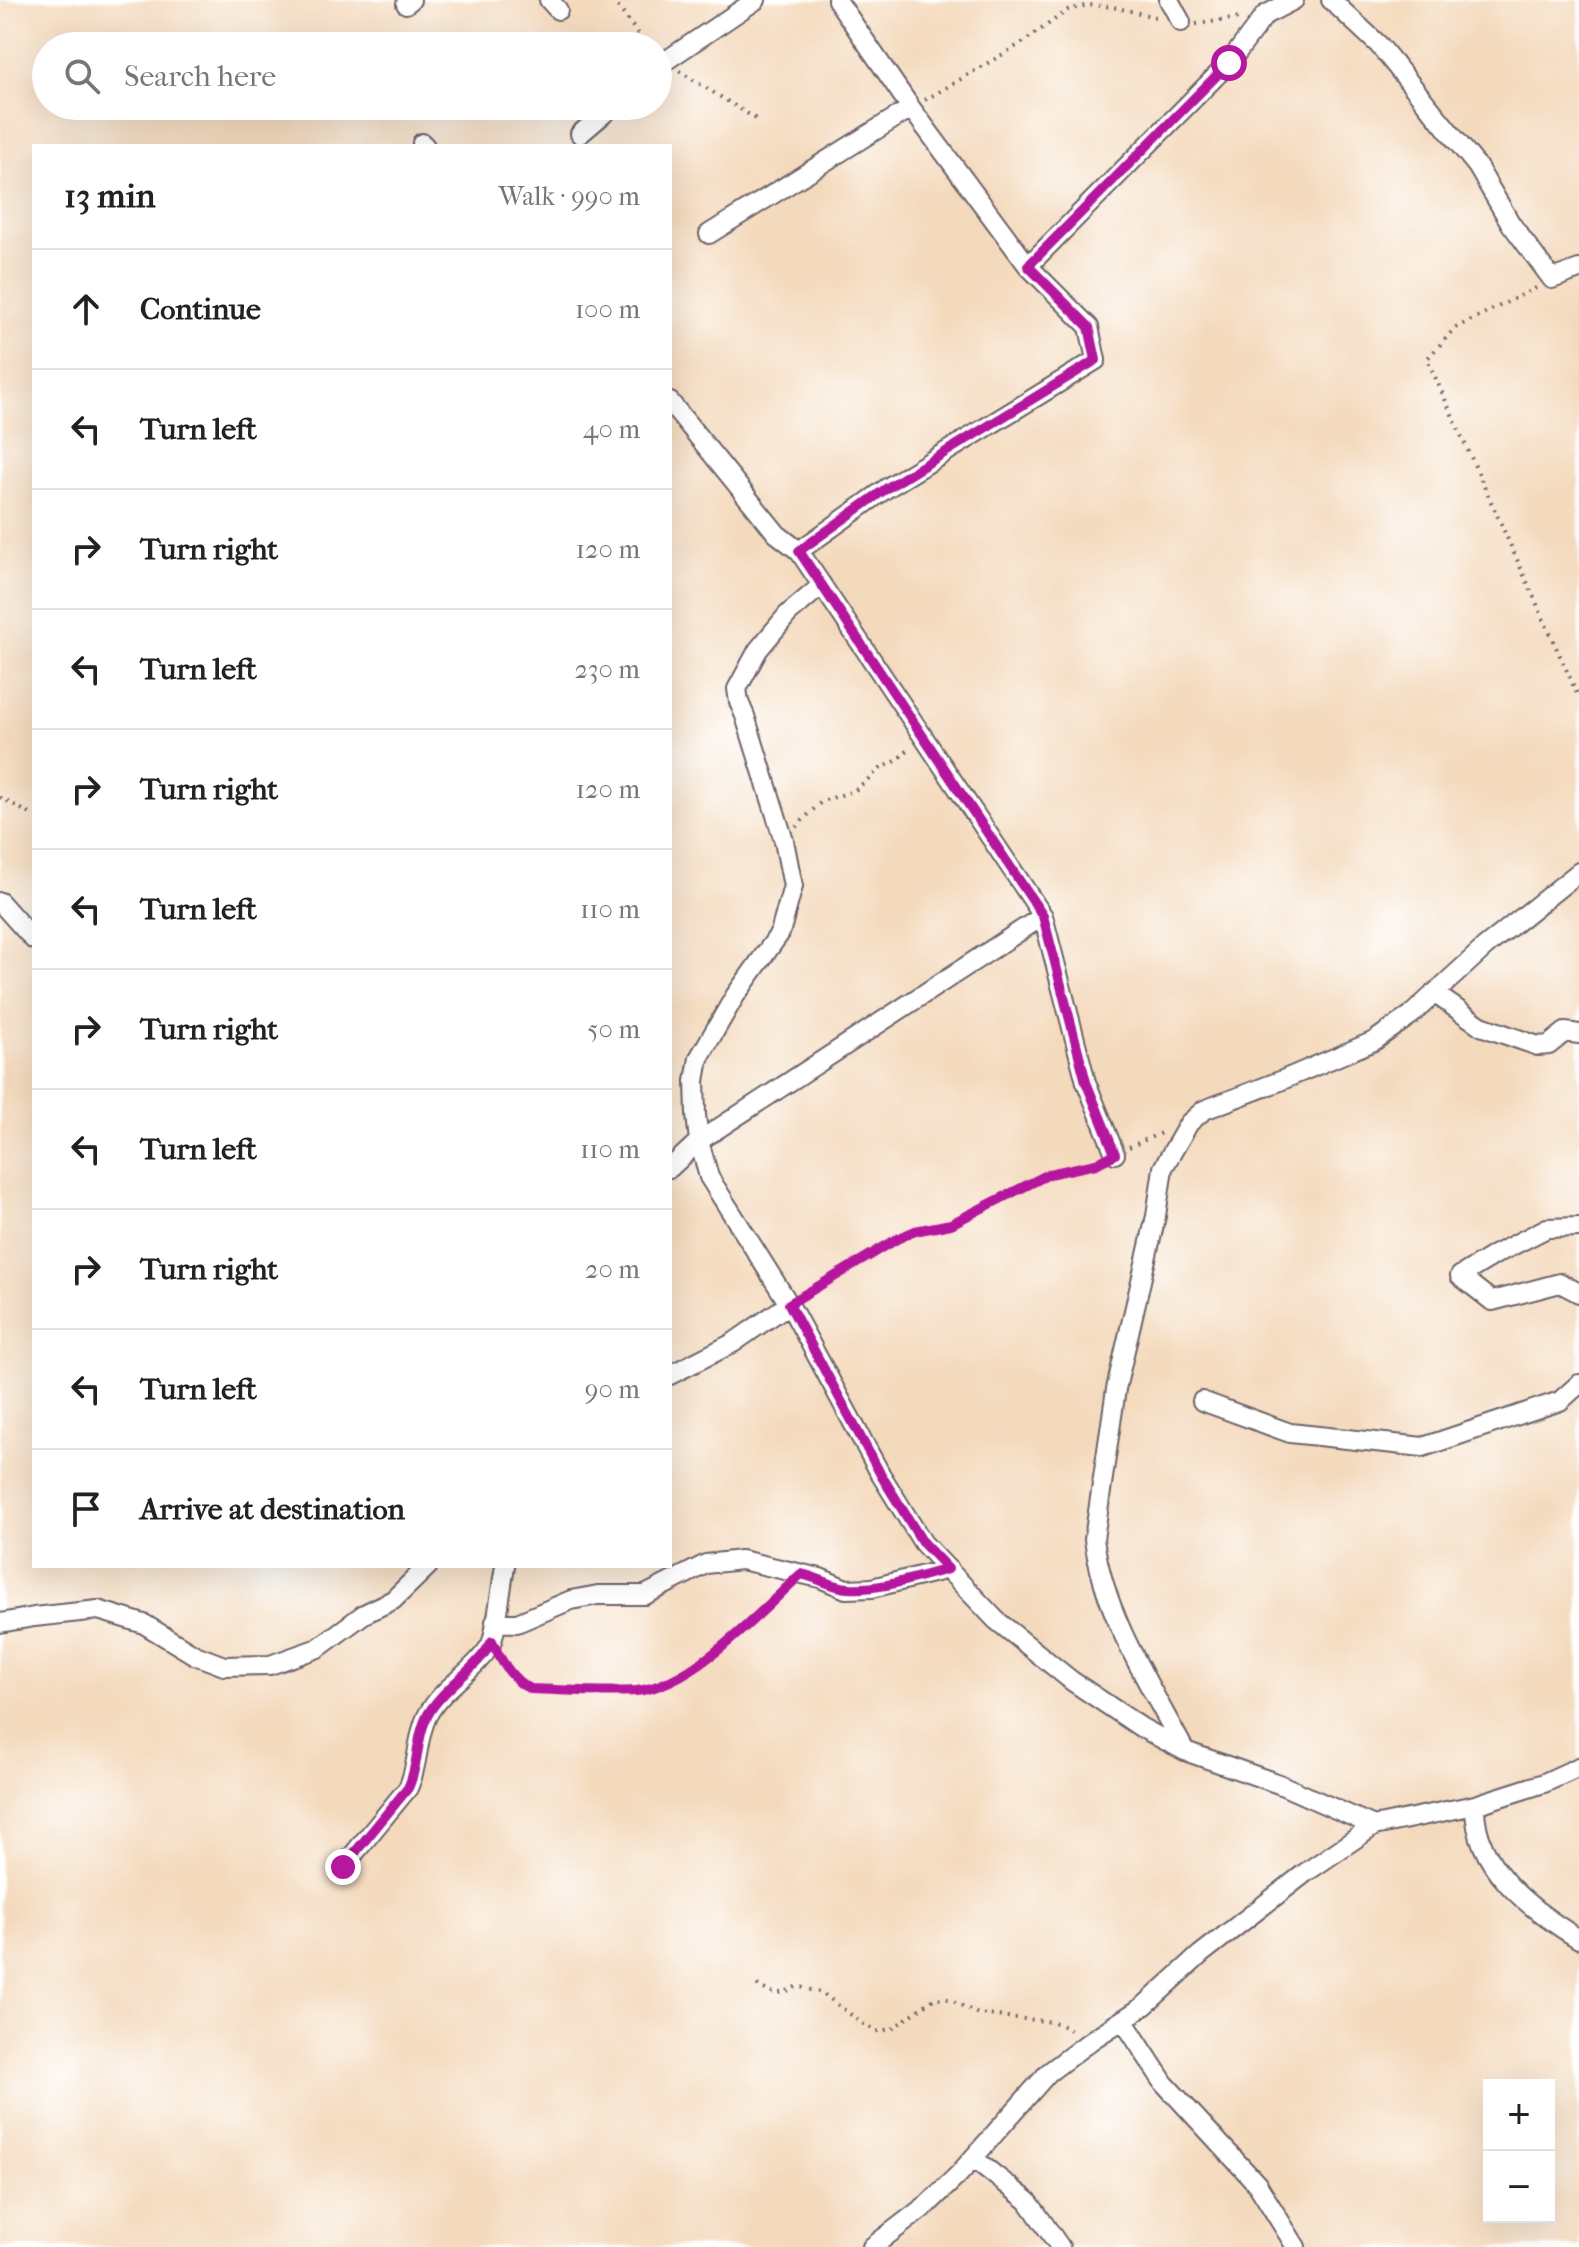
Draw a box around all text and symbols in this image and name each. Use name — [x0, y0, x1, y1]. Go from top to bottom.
search box — [32, 32, 672, 120]
route start — [1211, 45, 1247, 81]
icon: search — [60, 54, 104, 98]
text: Search here — [124, 59, 276, 94]
text: 13 min — [64, 176, 155, 216]
text: Walk · 990 m — [498, 181, 640, 212]
icon: ahead — [64, 287, 108, 331]
text: Continue — [140, 292, 261, 327]
text: 100 m — [575, 294, 640, 325]
icon: left — [64, 407, 108, 451]
text: Turn left — [140, 412, 257, 447]
text: 40 m — [583, 414, 640, 445]
icon: right — [64, 527, 108, 571]
text: Turn right — [140, 532, 278, 567]
text: 120 m — [576, 534, 640, 565]
icon: left — [64, 647, 108, 691]
text: Turn left — [140, 652, 257, 687]
text: 230 m — [574, 654, 640, 685]
icon: right — [64, 767, 108, 811]
text: Turn right — [140, 772, 278, 807]
text: 120 m — [576, 774, 640, 805]
icon: left — [64, 887, 108, 931]
text: Turn left — [140, 892, 257, 927]
text: 110 m — [580, 894, 640, 925]
icon: right — [64, 1007, 108, 1051]
text: Turn right — [140, 1012, 278, 1047]
text: 50 m — [587, 1014, 640, 1045]
icon: left — [64, 1127, 108, 1171]
text: Turn left — [140, 1132, 257, 1167]
text: 110 m — [580, 1134, 640, 1165]
icon: right — [64, 1247, 108, 1291]
text: Turn right — [140, 1252, 278, 1287]
text: 20 m — [585, 1254, 640, 1285]
icon: left — [64, 1367, 108, 1411]
text: Turn left — [140, 1372, 257, 1407]
text: 90 m — [585, 1374, 640, 1405]
icon: arrive — [64, 1487, 108, 1531]
text: Arrive at destination — [140, 1492, 405, 1527]
route end — [325, 1849, 361, 1885]
map controls — [1483, 2079, 1555, 2223]
button: + — [1483, 2079, 1555, 2151]
button: − — [1483, 2151, 1555, 2223]

